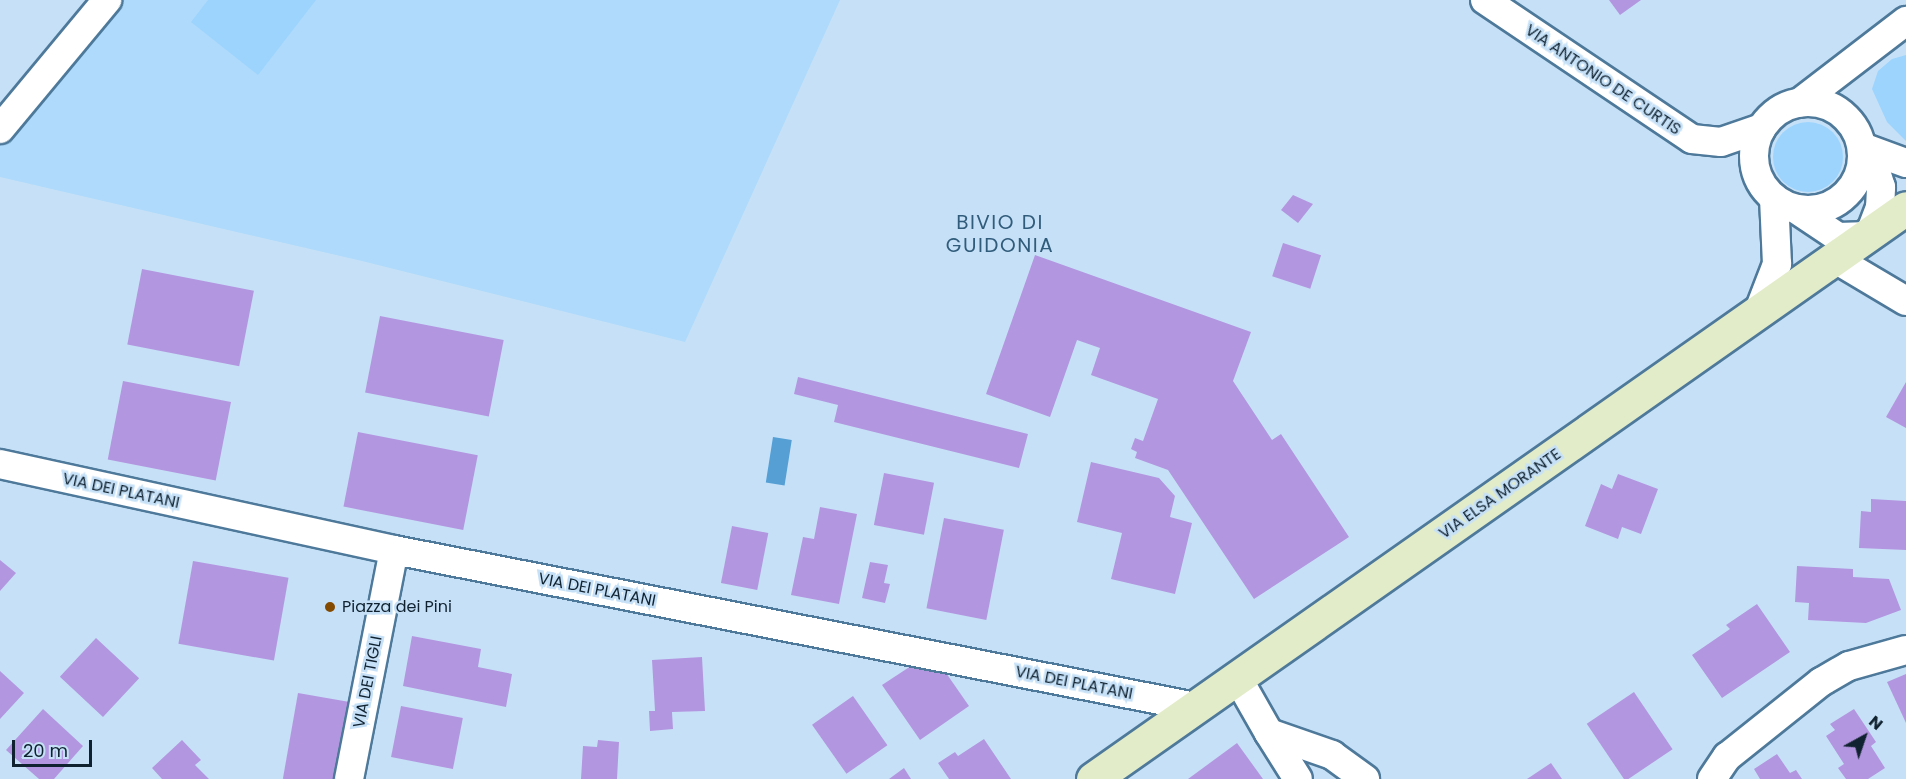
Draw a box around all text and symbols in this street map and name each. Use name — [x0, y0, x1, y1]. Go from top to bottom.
street label: VIA ANTONIO DE CURTIS — [1521, 21, 1685, 139]
district label: BIVIO DI GUIDONIA — [946, 210, 1054, 257]
street label: VIA ELSA MORANTE — [1435, 445, 1565, 543]
street label: VIA DEI PLATANI — [61, 469, 181, 513]
street label: VIA DEI PLATANI — [537, 569, 657, 611]
place label: Piazza dei Pini — [342, 597, 452, 617]
marker: Piazza dei Pini — [323, 600, 337, 614]
street label: VIA DEI TIGLI — [350, 634, 386, 730]
street label: VIA DEI PLATANI — [1014, 662, 1134, 704]
north arrow — [1834, 707, 1894, 767]
text: N — [1864, 710, 1888, 736]
scale bar — [15, 728, 94, 766]
text: 20 m — [23, 738, 68, 763]

